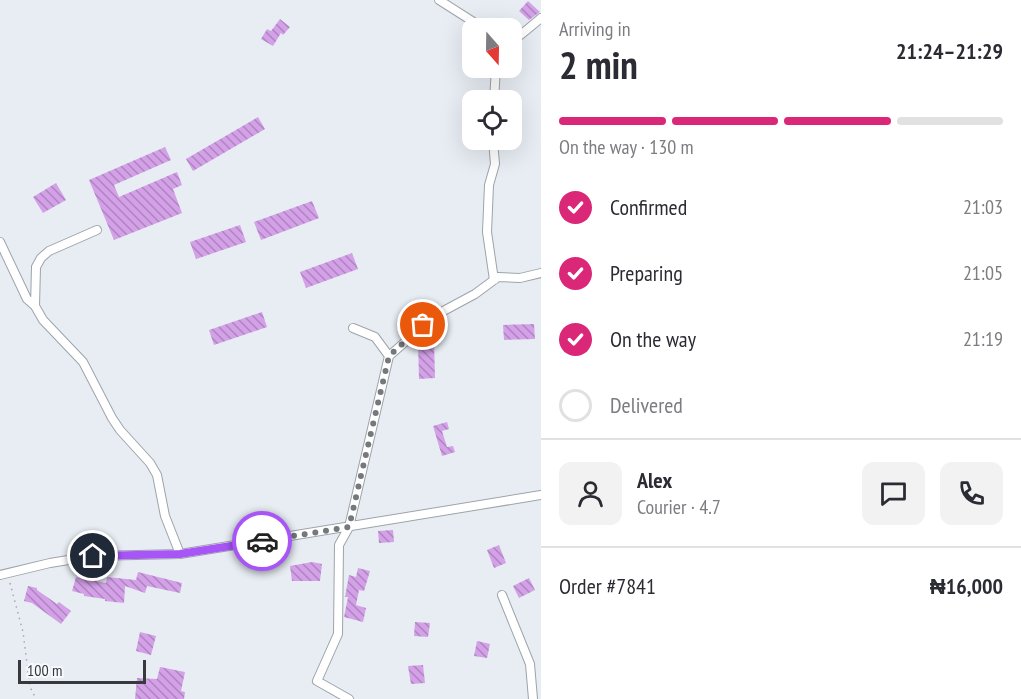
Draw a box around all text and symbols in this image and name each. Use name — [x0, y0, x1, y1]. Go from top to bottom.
text: Arriving in — [559, 16, 631, 42]
north arrow — [462, 18, 522, 78]
map controls — [462, 18, 522, 150]
text: 21:24–21:29 — [896, 37, 1003, 65]
text: 2 min — [559, 39, 638, 90]
button: locate — [462, 90, 522, 150]
text: On the way · 130 m — [559, 134, 694, 160]
icon: check — [559, 191, 592, 224]
text: Confirmed — [610, 193, 687, 221]
text: 21:03 — [963, 194, 1003, 220]
icon: check — [559, 257, 592, 290]
text: Preparing — [610, 259, 683, 287]
text: 21:05 — [963, 260, 1003, 286]
pin — [397, 299, 448, 350]
icon: bag — [406, 308, 439, 341]
icon: check — [559, 323, 592, 356]
text: On the way — [610, 325, 696, 353]
text: 21:19 — [963, 326, 1003, 352]
text: Delivered — [610, 391, 683, 419]
button: person — [559, 462, 622, 525]
button: chat — [862, 462, 925, 525]
button: phone — [940, 462, 1003, 525]
text: Alex — [637, 466, 672, 494]
text: Courier · 4.7 — [637, 494, 721, 520]
courier — [232, 511, 292, 571]
icon: car — [246, 525, 279, 558]
pin — [67, 530, 118, 581]
icon: home — [76, 539, 109, 572]
text: Order #7841 — [559, 572, 656, 600]
text: ₦16,000 — [930, 572, 1003, 600]
scale bar — [18, 657, 146, 684]
text: 100 m — [27, 660, 62, 680]

